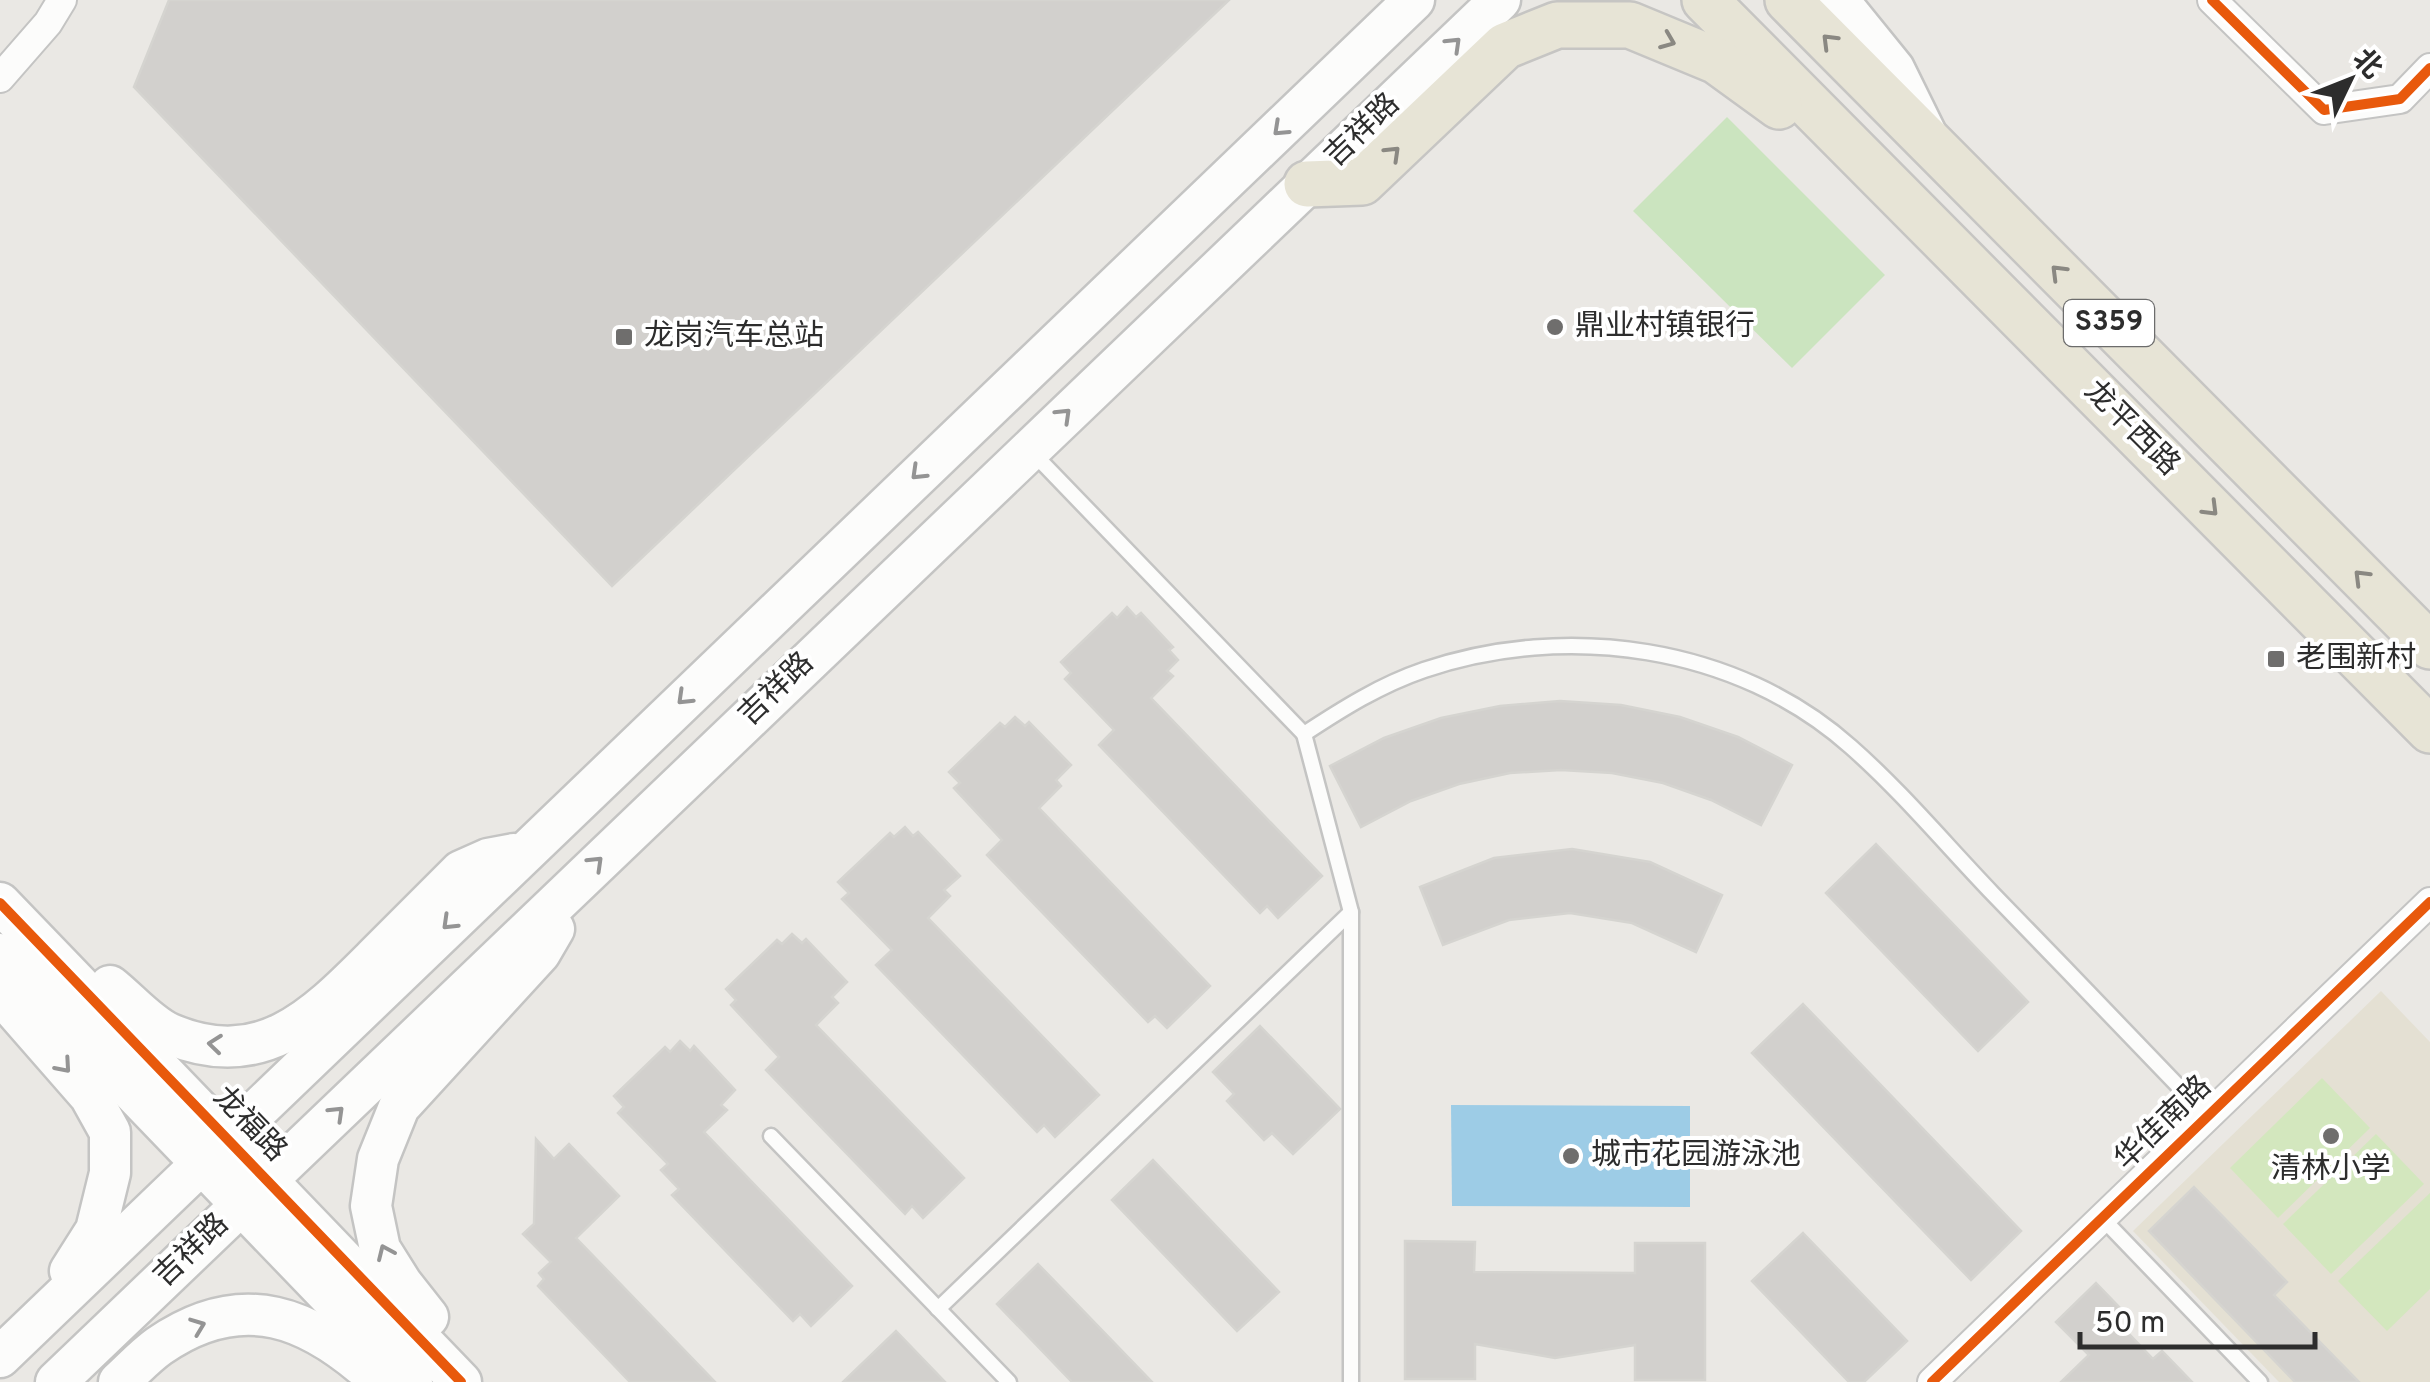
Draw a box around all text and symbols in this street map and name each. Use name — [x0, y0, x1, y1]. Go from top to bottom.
one-way arrow — [1658, 29, 1676, 49]
north arrow — [2300, 30, 2400, 130]
one-way arrow — [1823, 35, 1841, 53]
one-way arrow — [1442, 38, 1460, 56]
text: 北 — [2343, 42, 2389, 88]
street label: 吉祥路 — [1318, 86, 1408, 176]
one-way arrow — [1274, 117, 1292, 135]
one-way arrow — [1381, 147, 1399, 165]
one-way arrow — [2052, 266, 2070, 284]
road number: S359 — [2064, 300, 2154, 346]
place label: 鼎业村镇银行 — [1575, 309, 1755, 346]
marker: 鼎业村镇银行 — [1544, 316, 1566, 338]
place label: 龙岗汽车总站 — [644, 319, 824, 356]
marker: 龙岗汽车总站 — [613, 326, 635, 348]
street label: 龙平西路 — [2075, 373, 2187, 485]
one-way arrow — [1052, 409, 1071, 427]
one-way arrow — [911, 461, 930, 479]
one-way arrow — [2199, 498, 2217, 516]
one-way arrow — [2355, 571, 2373, 589]
place label: 老围新村 — [2296, 641, 2416, 678]
street label: 吉祥路 — [732, 645, 822, 735]
marker: 老围新村 — [2265, 648, 2287, 670]
one-way arrow — [677, 686, 695, 704]
one-way arrow — [585, 857, 603, 875]
one-way arrow — [443, 912, 461, 930]
one-way arrow — [207, 1034, 223, 1055]
one-way arrow — [53, 1054, 71, 1073]
street label: 华佳南路 — [2108, 1069, 2220, 1179]
street label: 龙福路 — [204, 1080, 294, 1170]
one-way arrow — [326, 1107, 344, 1125]
marker: 清林小学 — [2320, 1125, 2342, 1147]
place label: 城市花园游泳池 — [1591, 1138, 1801, 1175]
marker: 城市花园游泳池 — [1560, 1145, 1582, 1167]
place label: 清林小学 — [2271, 1152, 2391, 1189]
street label: 吉祥路 — [147, 1206, 237, 1296]
one-way arrow — [377, 1244, 397, 1262]
scale bar — [2080, 1287, 2315, 1349]
text: 50 m — [2095, 1306, 2165, 1343]
one-way arrow — [188, 1318, 206, 1338]

